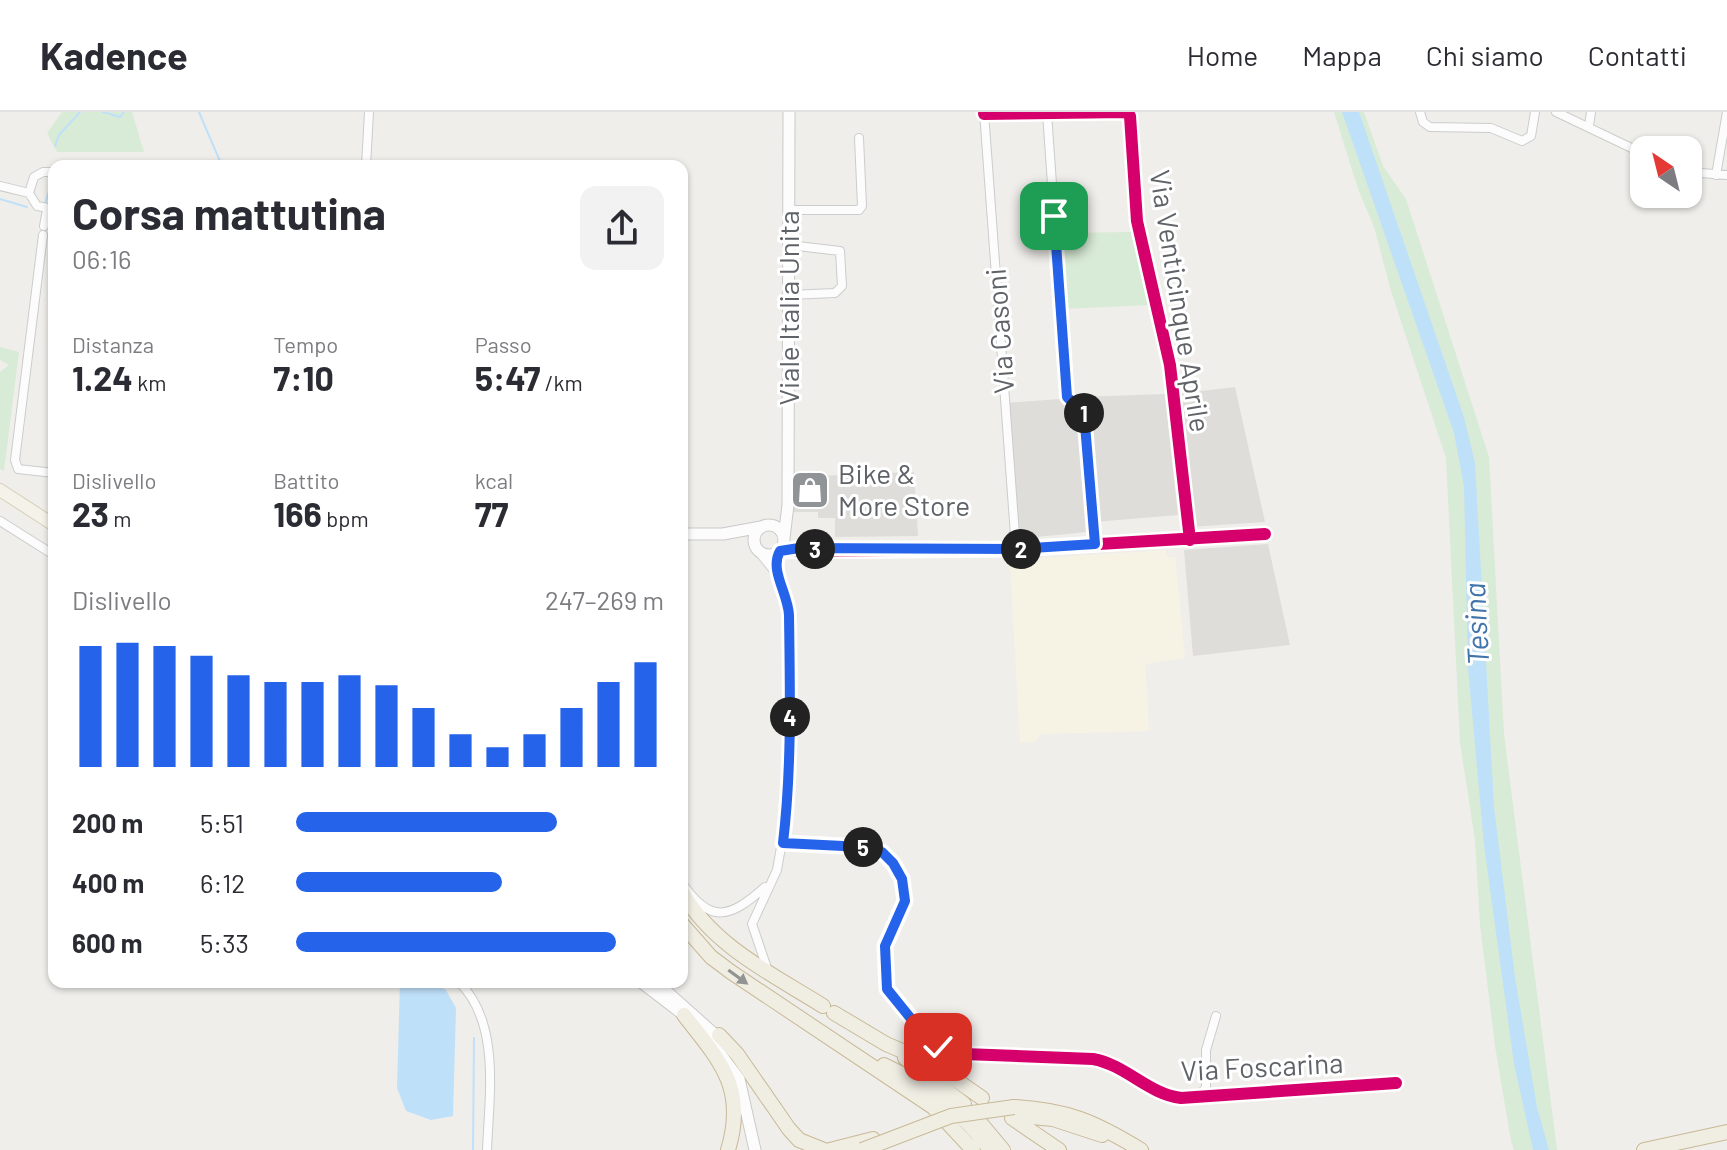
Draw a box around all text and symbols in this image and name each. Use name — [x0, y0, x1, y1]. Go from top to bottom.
text: Kadence — [40, 32, 188, 78]
text: Home — [1187, 38, 1258, 72]
text: Mappa — [1302, 38, 1382, 72]
text: Chi siamo — [1426, 38, 1544, 72]
text: Contatti — [1588, 38, 1687, 72]
north arrow — [1630, 136, 1702, 208]
map controls — [1630, 136, 1702, 208]
street label: Via Venticinque Aprile — [1143, 167, 1219, 434]
pin — [1020, 182, 1088, 250]
text: Corsa mattutina — [72, 186, 386, 239]
button: share — [580, 186, 664, 270]
icon: arrive — [1032, 194, 1076, 238]
street label: Viale Italia Unita — [771, 210, 805, 406]
text: 06:16 — [72, 243, 131, 274]
street label: Via Casoni — [978, 267, 1020, 395]
text: Distanza — [72, 331, 154, 357]
text: Tempo — [273, 331, 338, 357]
text: Passo — [475, 331, 532, 357]
text: 1.24 — [72, 357, 133, 398]
text: 7:10 — [273, 357, 334, 398]
text: 5:47 — [475, 357, 540, 398]
text: km — [133, 369, 166, 395]
text: /km — [540, 369, 583, 395]
pin: 1 — [1064, 393, 1104, 433]
text: 1 — [1080, 400, 1088, 426]
place label: Bike & More Store — [838, 456, 970, 522]
text: Dislivello — [72, 467, 156, 493]
text: Battito — [273, 467, 339, 493]
text: kcal — [475, 467, 513, 493]
shop icon: Bike & More Store — [789, 469, 831, 511]
text: 23 — [72, 493, 109, 534]
text: 166 — [273, 493, 322, 534]
text: 77 — [475, 493, 508, 534]
text: m — [109, 505, 132, 531]
text: bpm — [322, 505, 369, 531]
pin: 3 — [795, 529, 835, 569]
pin: 2 — [1001, 529, 1041, 569]
text: 3 — [809, 536, 821, 562]
text: 2 — [1015, 536, 1027, 562]
water label: Tesina — [1455, 582, 1495, 666]
text: Dislivello — [72, 584, 172, 615]
text: 247–269 m — [545, 584, 664, 615]
pin: 4 — [770, 697, 810, 737]
text: 4 — [783, 704, 797, 730]
text: 200 m — [72, 807, 143, 838]
text: 5:51 — [200, 807, 244, 838]
pin: 5 — [843, 827, 883, 867]
text: 5 — [857, 834, 869, 860]
text: 400 m — [72, 867, 144, 898]
text: 6:12 — [200, 867, 245, 898]
text: 600 m — [72, 927, 143, 958]
text: 5:33 — [200, 927, 249, 958]
one-way arrow — [727, 969, 749, 985]
pin — [904, 1013, 972, 1081]
icon: check — [916, 1025, 960, 1069]
street label: Via Foscarina — [1180, 1045, 1344, 1087]

